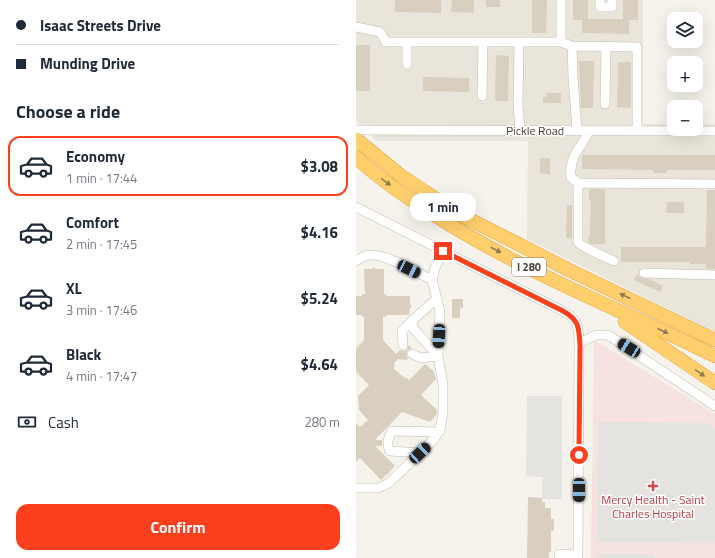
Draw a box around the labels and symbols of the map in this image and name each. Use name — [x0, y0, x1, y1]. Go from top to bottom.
street label: Pickle Road — [506, 121, 564, 140]
one-way arrow — [380, 178, 391, 186]
callout: 1 min — [410, 193, 476, 221]
route end — [434, 242, 452, 260]
one-way arrow — [490, 247, 502, 254]
car — [396, 258, 422, 280]
road number: I 280 — [512, 258, 546, 276]
one-way arrow — [620, 293, 631, 299]
car — [432, 324, 446, 348]
one-way arrow — [658, 328, 669, 334]
car — [616, 337, 642, 359]
one-way arrow — [695, 369, 706, 377]
car — [407, 440, 433, 466]
route start — [570, 446, 588, 464]
car — [573, 478, 585, 502]
marker: Mercy Health - Saint Charles Hospital — [647, 480, 659, 492]
place label: Mercy Health - Saint Charles Hospital — [601, 490, 706, 523]

